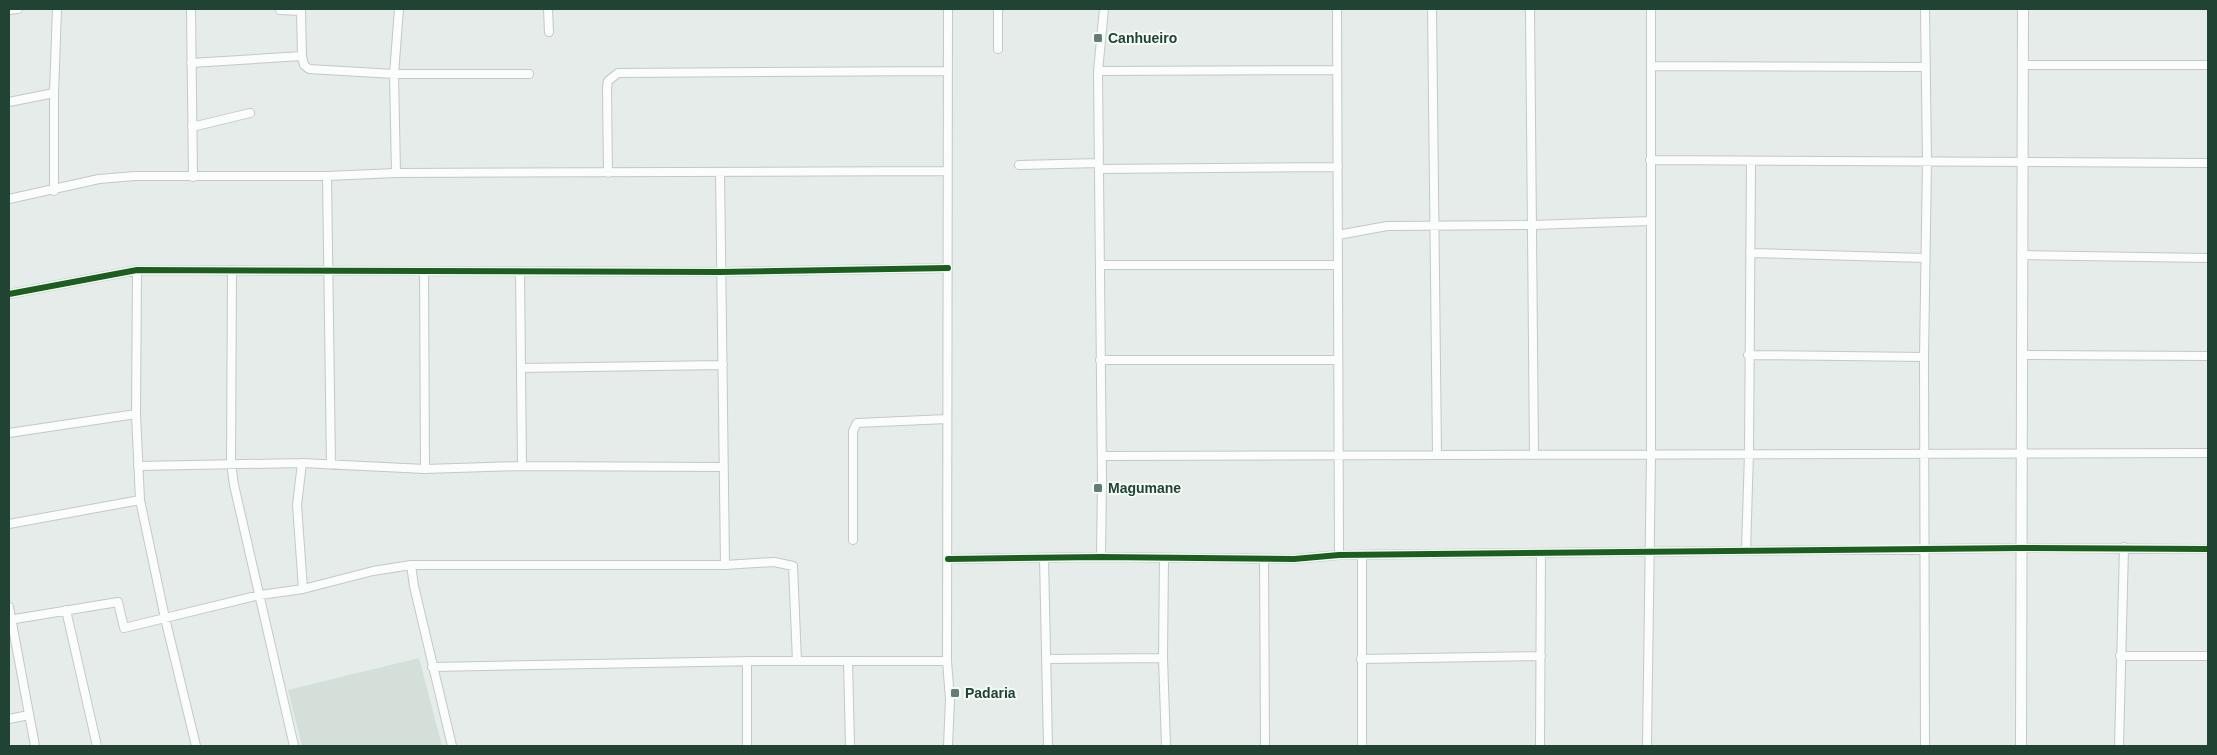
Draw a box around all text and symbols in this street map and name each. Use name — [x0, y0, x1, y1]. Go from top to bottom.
place label: Canhueiro — [1108, 30, 1177, 46]
marker: Canhueiro — [1092, 32, 1104, 44]
place label: Magumane — [1108, 480, 1181, 496]
marker: Magumane — [1092, 482, 1104, 494]
place label: Padaria — [965, 685, 1016, 701]
marker: Padaria — [949, 687, 961, 699]

